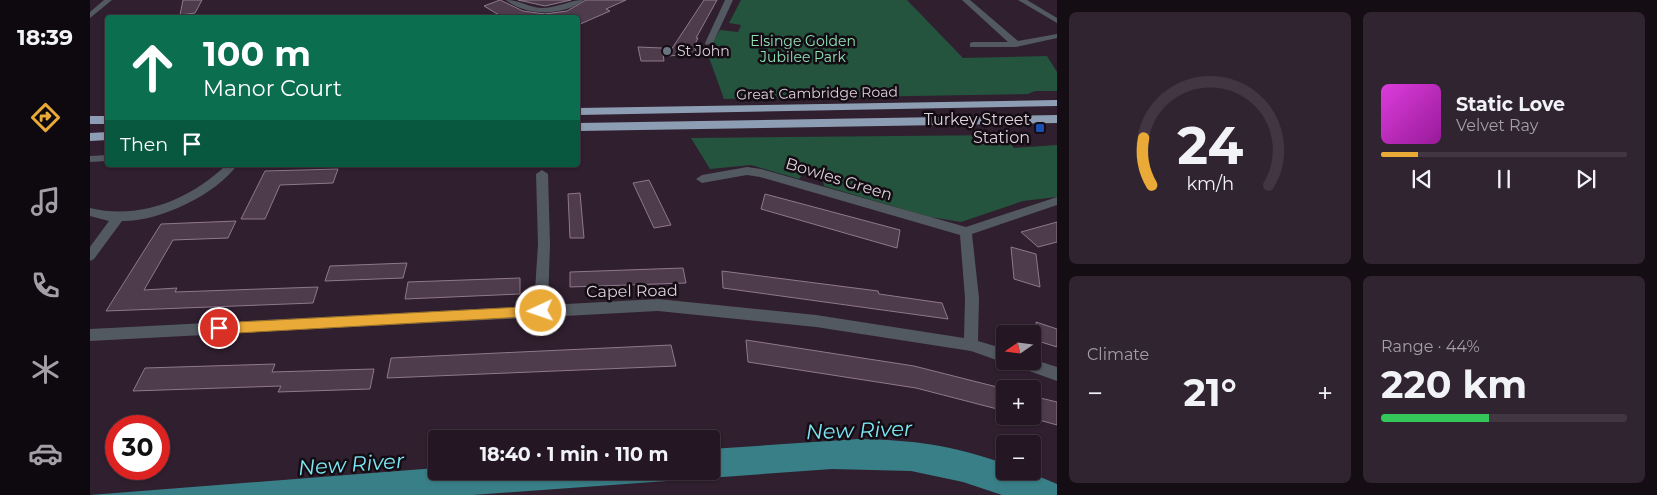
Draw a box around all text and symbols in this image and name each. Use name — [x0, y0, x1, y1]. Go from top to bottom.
text: 18:39 — [17, 24, 73, 51]
text: 100 m — [203, 32, 311, 75]
park label: Elsinge Golden Jubilee Park — [750, 32, 856, 66]
icon: ahead — [120, 35, 185, 100]
place label: St John — [677, 42, 730, 60]
marker: St John — [661, 45, 673, 57]
text: Manor Court — [203, 75, 342, 102]
street label: Great Cambridge Road — [736, 83, 898, 103]
text: Static Love — [1456, 93, 1565, 116]
icon: directions — [28, 100, 63, 135]
place label: Turkey Street Station — [924, 110, 1030, 147]
text: 24 — [1177, 114, 1243, 177]
text: Velvet Ray — [1456, 116, 1538, 135]
marker: Turkey Street Station — [1034, 122, 1046, 134]
icon: arrive — [178, 130, 206, 158]
text: Then — [120, 133, 168, 156]
street label: Bowles Green — [783, 154, 895, 204]
icon: previous — [1408, 165, 1436, 193]
icon: pause — [1490, 165, 1518, 193]
icon: next — [1572, 165, 1600, 193]
text: km/h — [1186, 173, 1234, 194]
icon: music — [28, 184, 63, 219]
icon: phone — [28, 268, 63, 303]
street label: Capel Road — [586, 281, 678, 301]
position arrow — [514, 284, 566, 336]
pin — [198, 307, 240, 349]
icon: arrive — [205, 314, 233, 342]
north arrow — [996, 325, 1041, 370]
map controls — [996, 325, 1041, 480]
text: Range · 44% — [1381, 337, 1480, 356]
text: Climate — [1087, 345, 1149, 364]
icon: climate — [28, 352, 63, 387]
text: 220 km — [1381, 361, 1527, 408]
text: 21° — [1183, 369, 1237, 416]
text: − — [1087, 376, 1103, 410]
text: + — [1317, 376, 1333, 410]
button: + — [996, 380, 1041, 425]
speed limit sign: 30 — [105, 415, 170, 480]
water label: New River — [805, 416, 913, 444]
button: − — [996, 435, 1041, 480]
icon: car — [28, 436, 63, 471]
text: 18:40 · 1 min · 110 m — [480, 443, 668, 466]
water label: New River — [297, 448, 406, 480]

